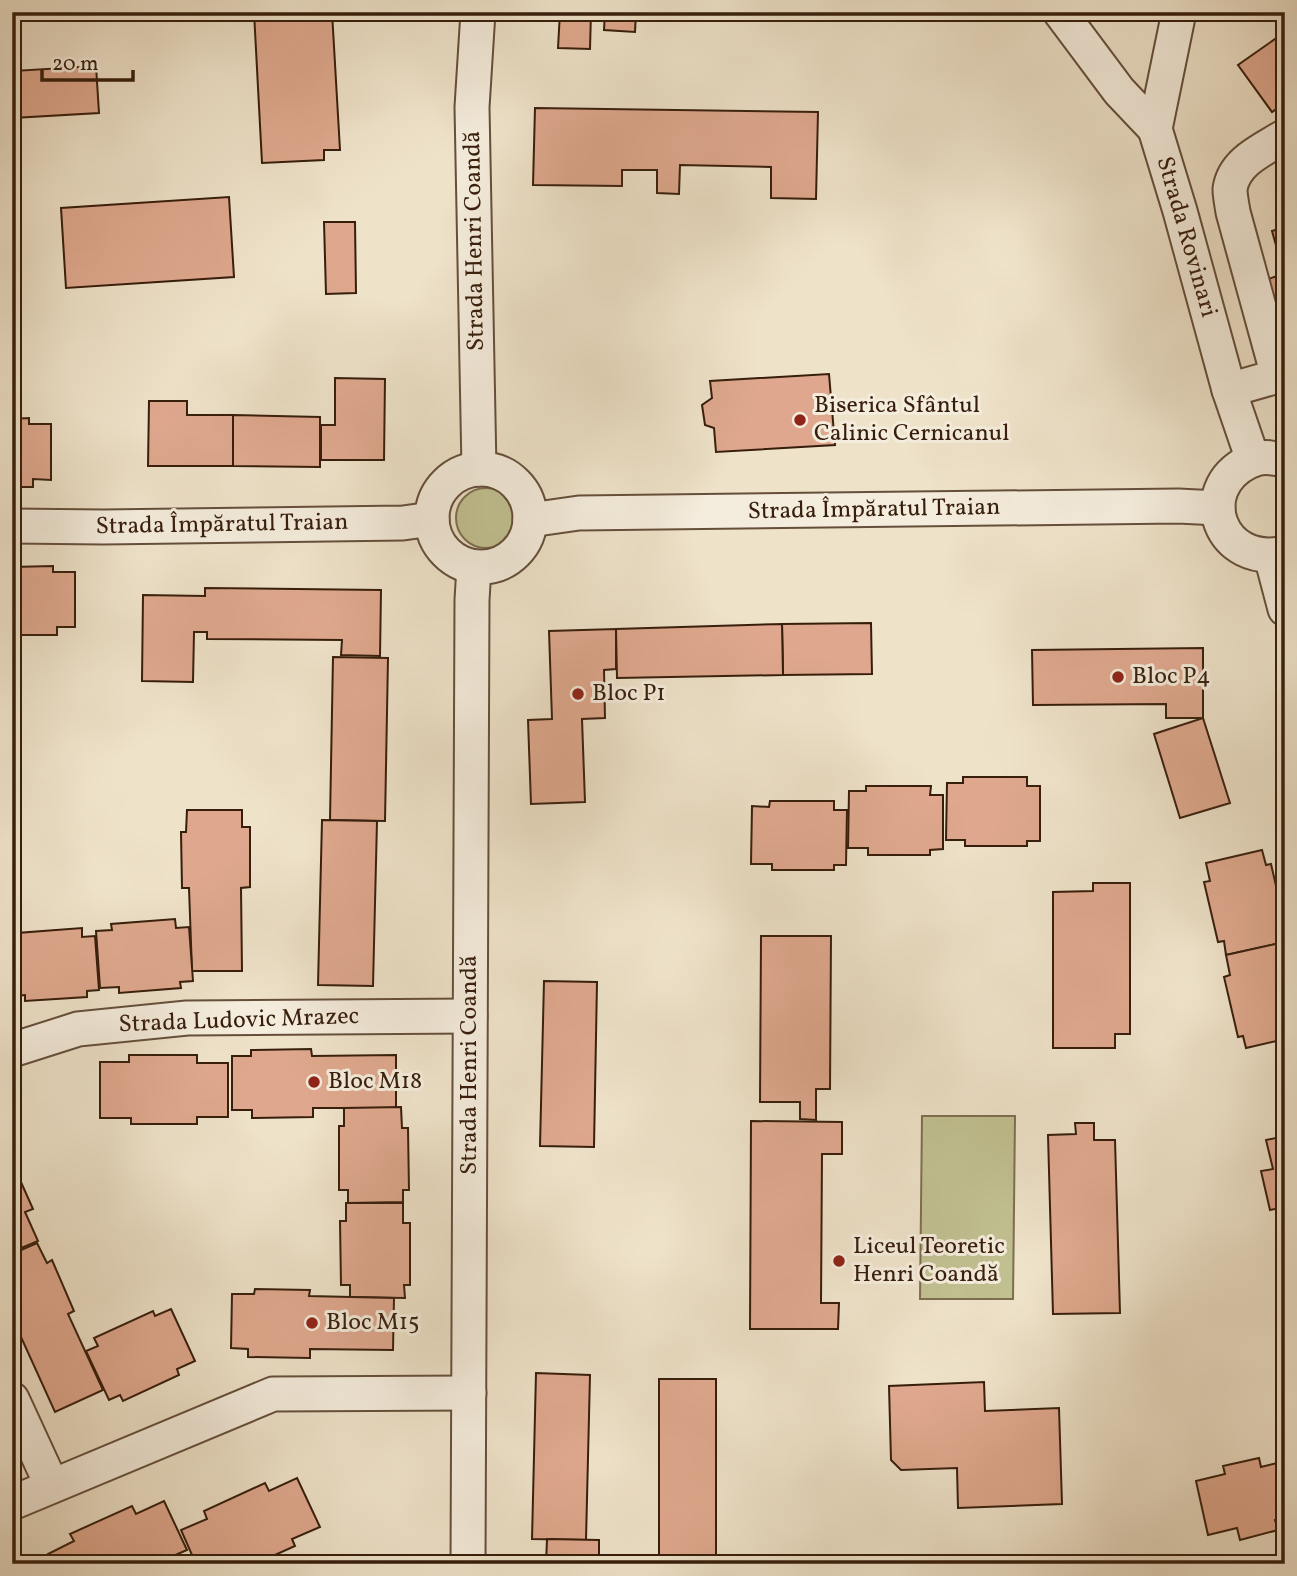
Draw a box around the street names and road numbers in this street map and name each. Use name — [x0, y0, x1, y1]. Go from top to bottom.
street label: Strada Henri Coandă — [456, 131, 494, 351]
street label: Strada Rovinari — [1147, 153, 1225, 321]
street label: Strada Împăratul Traian — [747, 491, 1001, 529]
street label: Strada Împăratul Traian — [95, 506, 349, 544]
street label: Strada Henri Coandă — [453, 955, 487, 1175]
street label: Strada Ludovic Mrazec — [118, 1000, 360, 1042]

